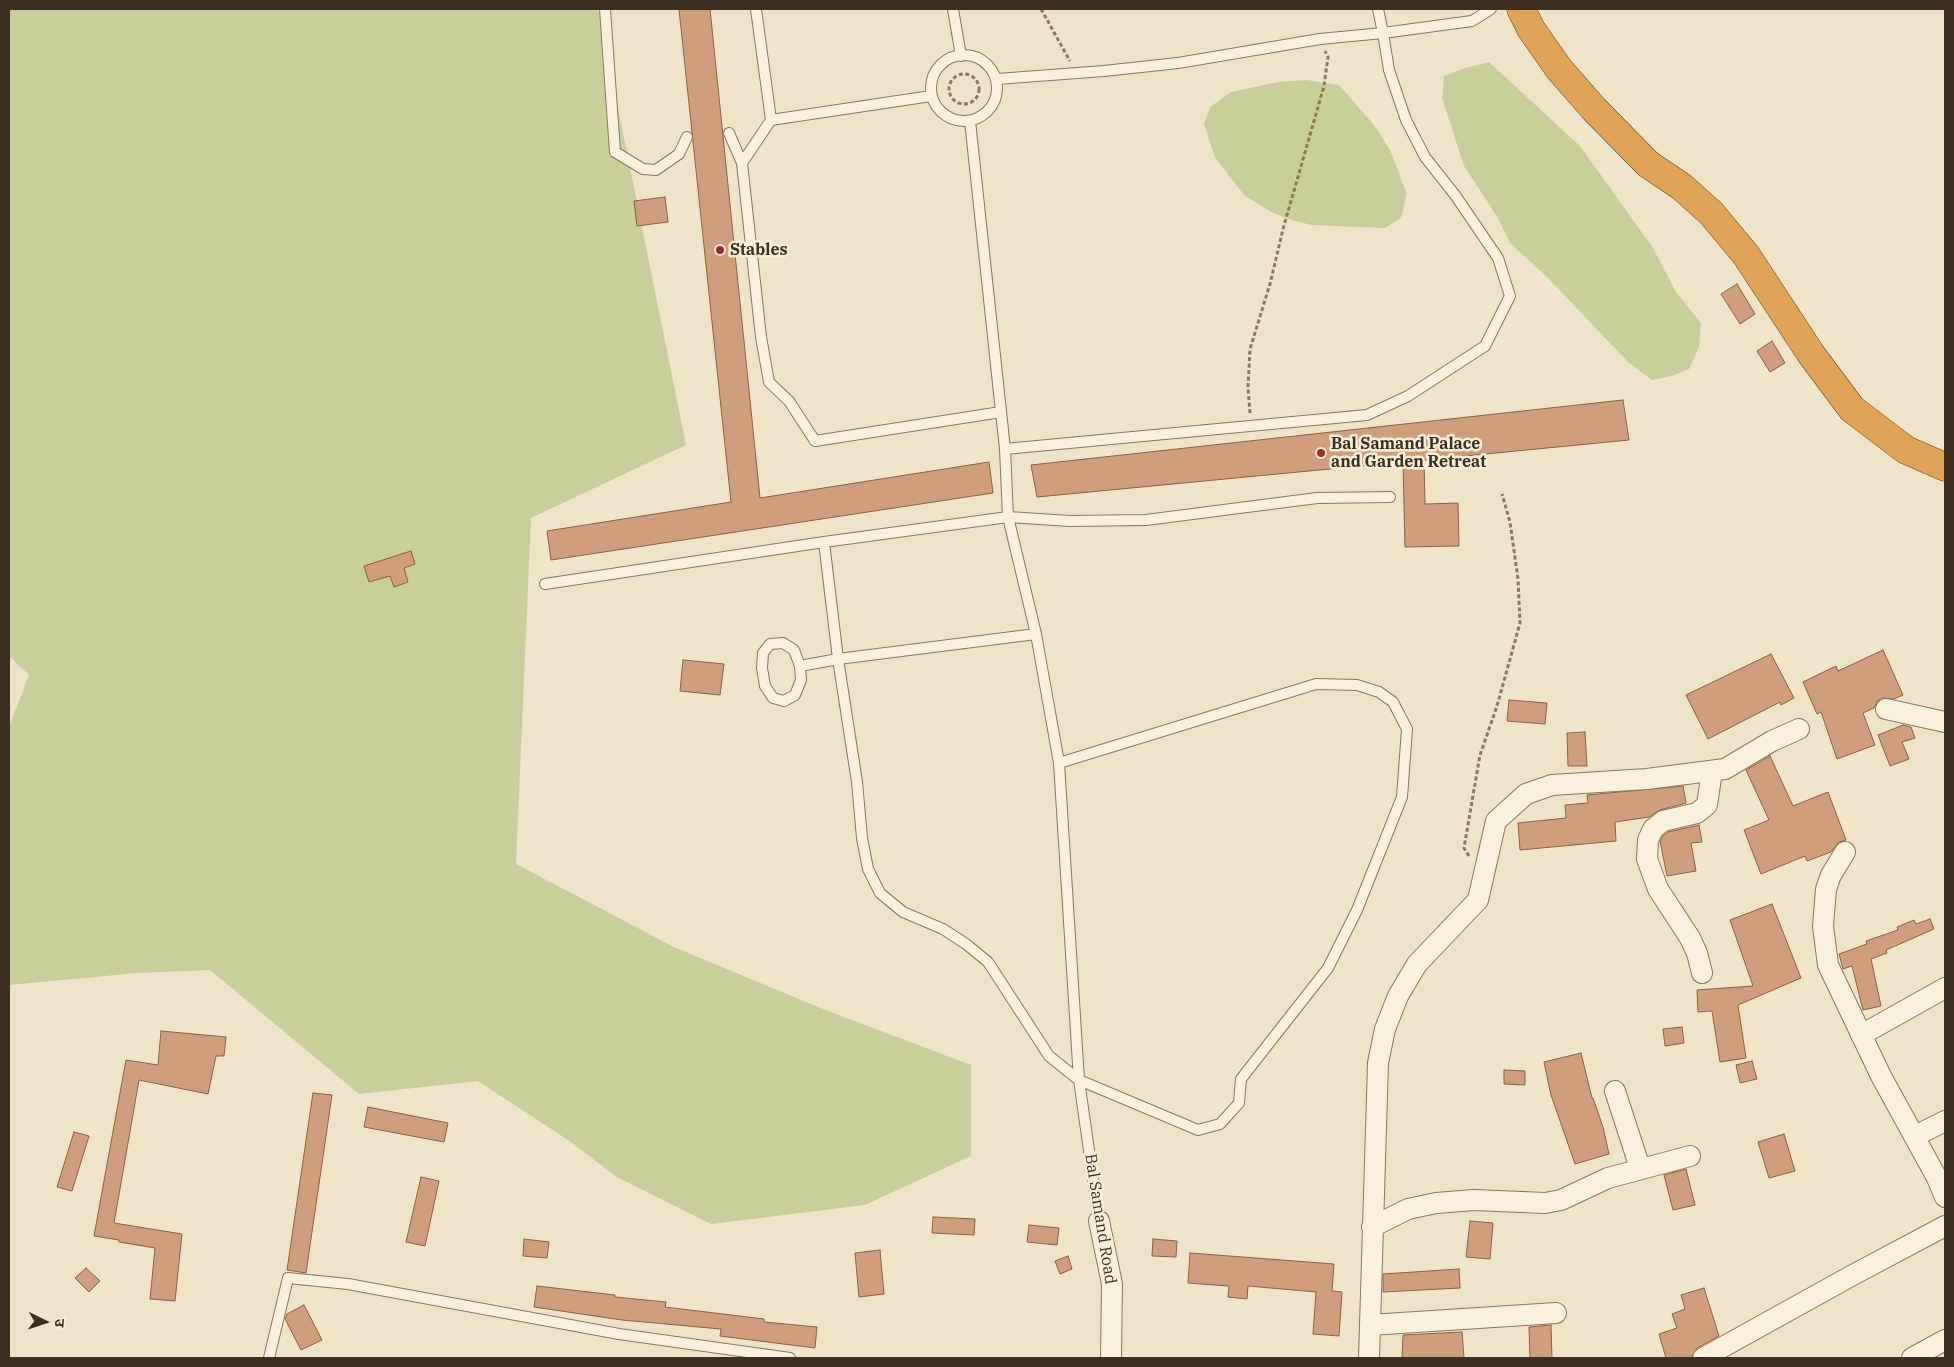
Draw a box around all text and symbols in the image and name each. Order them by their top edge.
place label: Stables [730,240,788,260]
marker: Stables [714,244,726,256]
place label: Bal Samand Palace and Garden Retreat [1331,434,1486,472]
marker: Bal Samand Palace and Garden Retreat [1315,447,1327,459]
street label: Bal Samand Road [1080,1152,1120,1286]
north arrow [20,1297,70,1347]
text: उ [51,1318,69,1328]

